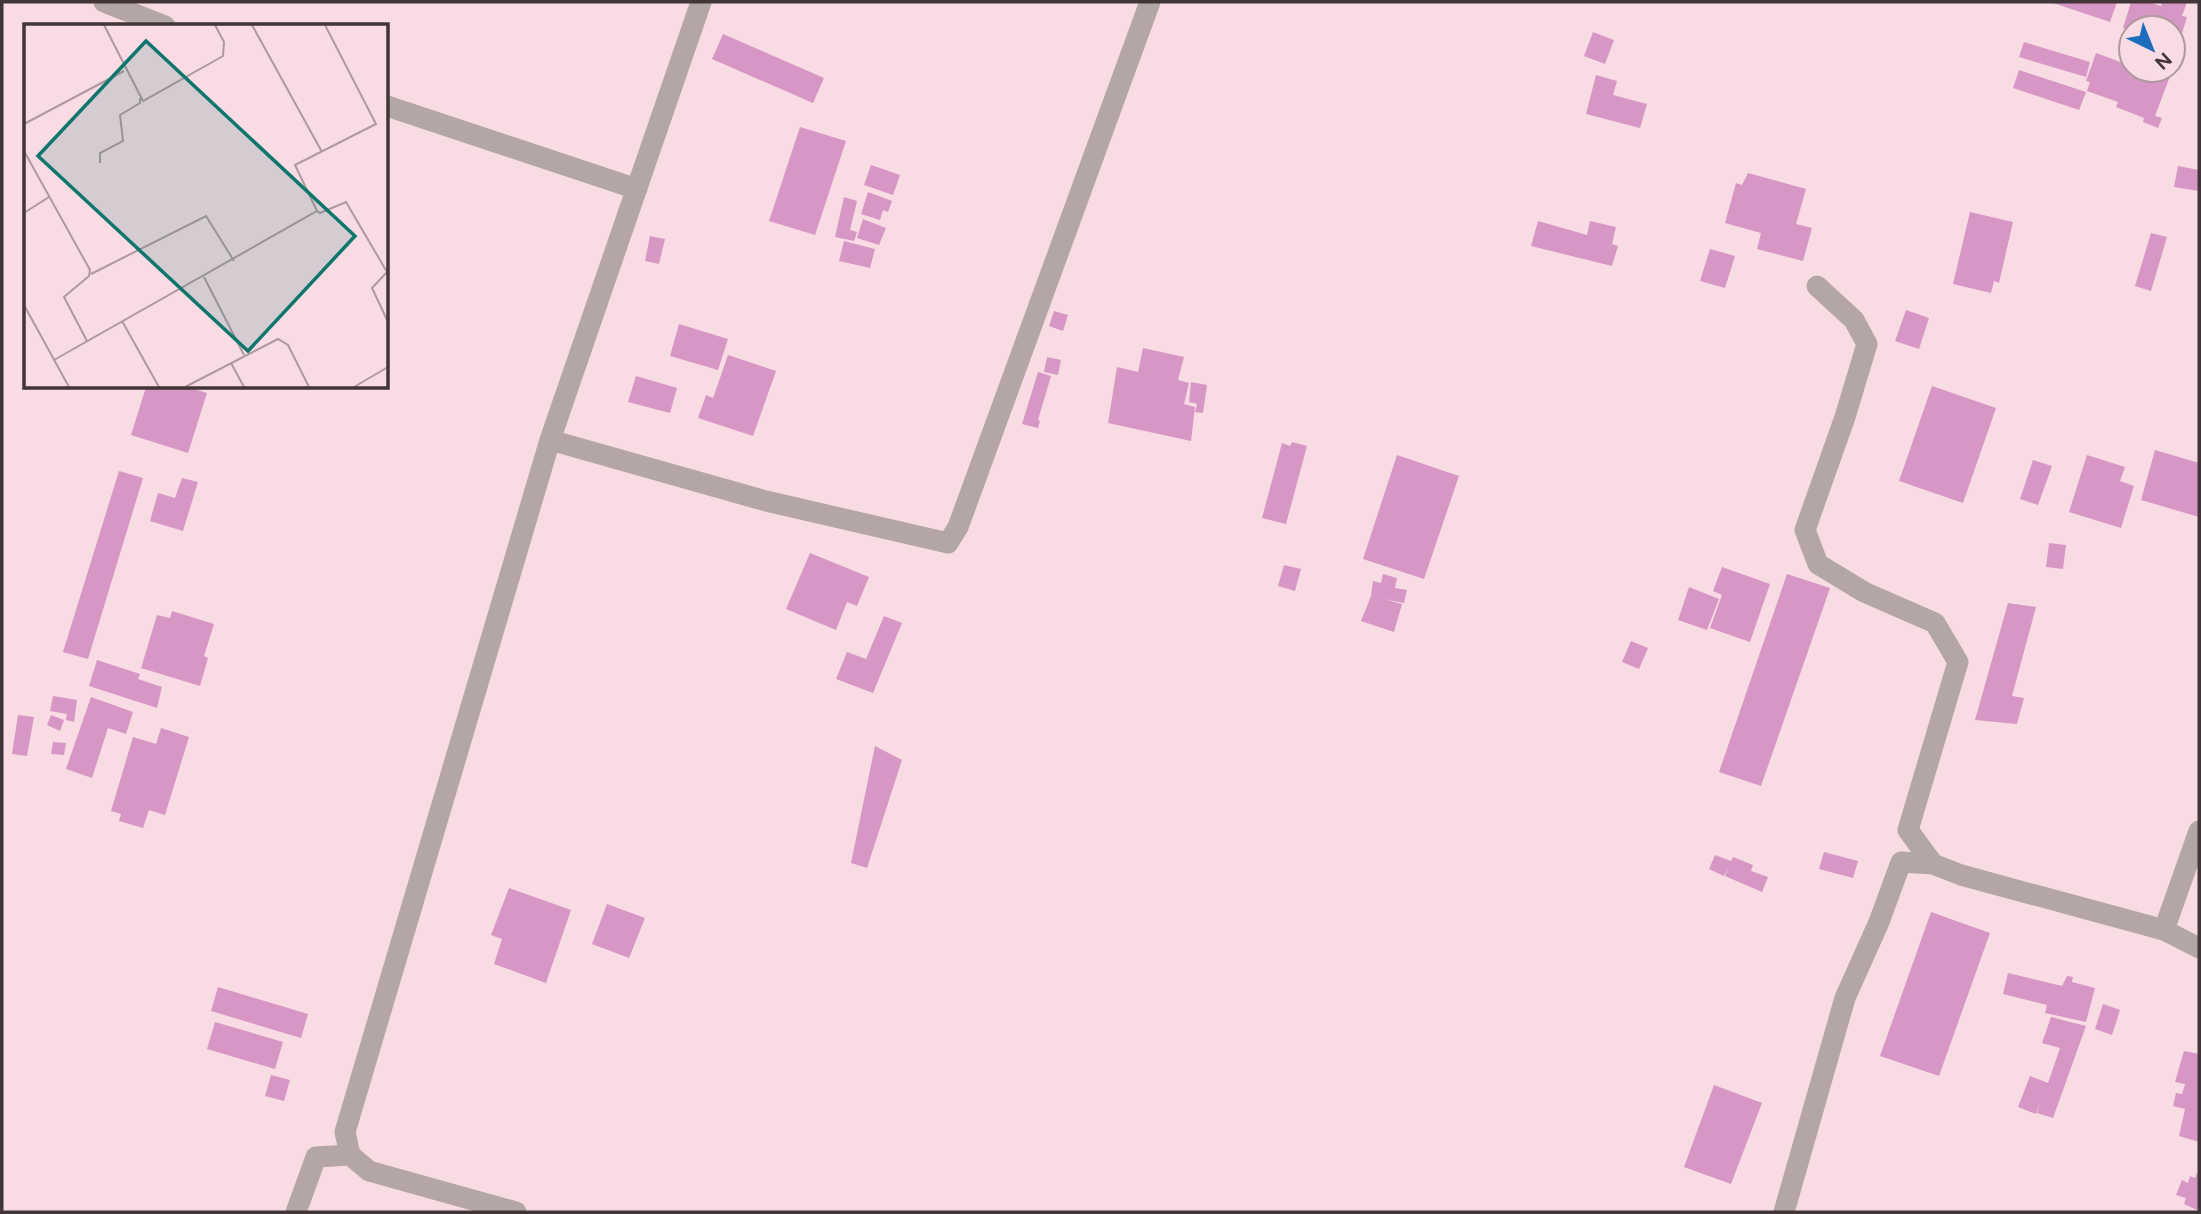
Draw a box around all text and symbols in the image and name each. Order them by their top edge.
north arrow [2117,14,2187,84]
inset map [24,24,388,388]
text: N [2150,48,2176,74]

